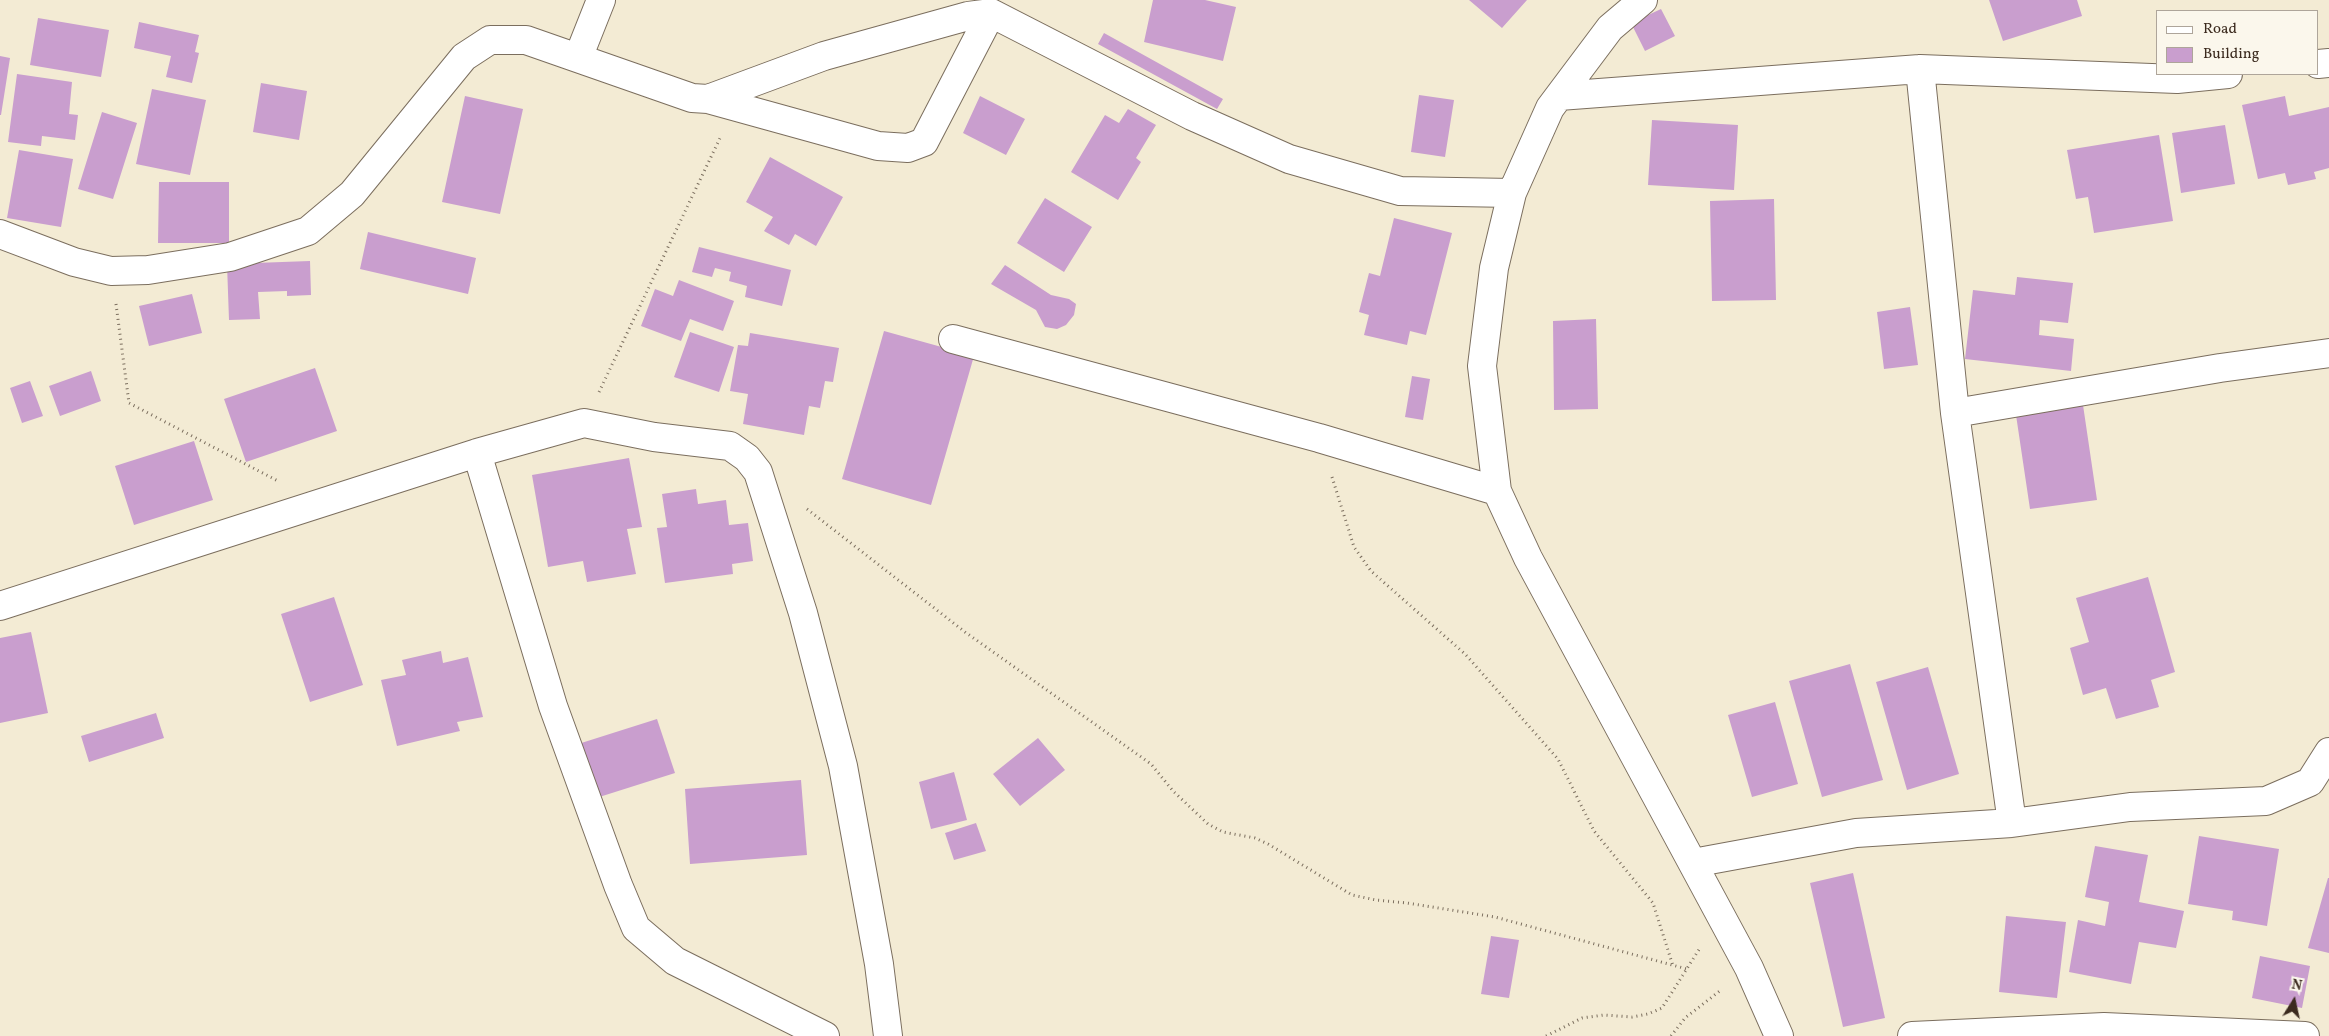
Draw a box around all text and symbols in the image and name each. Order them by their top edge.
legend [2156,10,2319,75]
text: Road [2203,19,2237,40]
text: Building [2203,44,2259,65]
text: N [2290,975,2303,996]
north arrow [2269,976,2319,1026]

